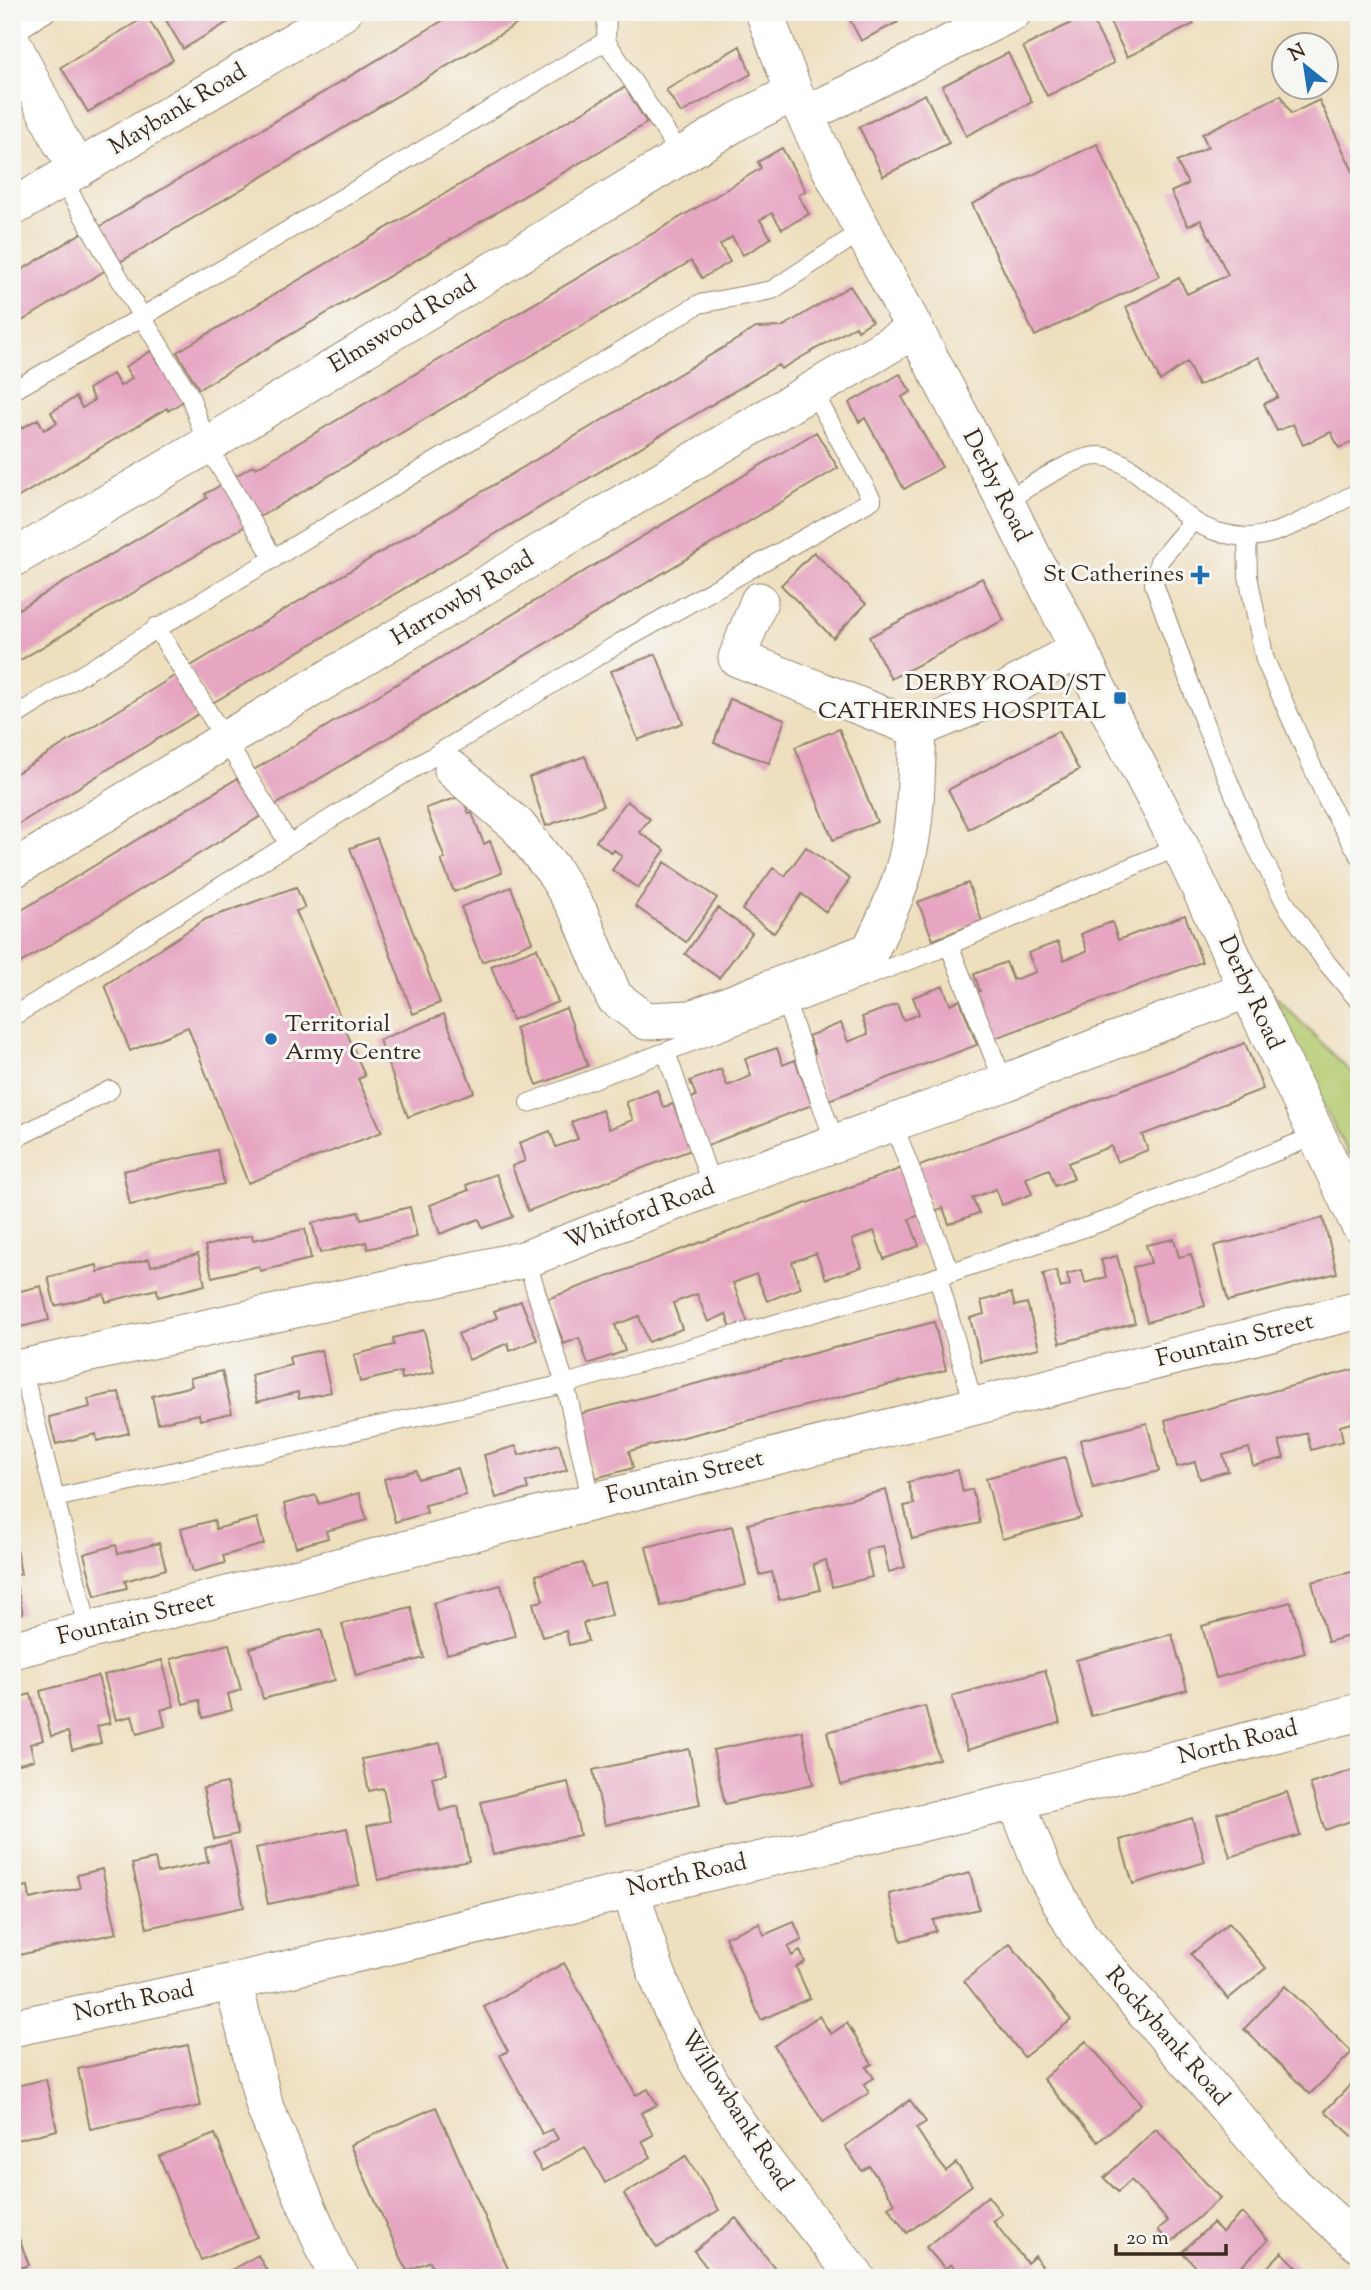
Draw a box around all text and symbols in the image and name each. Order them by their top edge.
north arrow [1270,32,1340,102]
text: N [1284,38,1311,69]
street label: Maybank Road [103,55,254,164]
street label: Elmswood Road [323,267,484,382]
street label: Derby Road [953,424,1039,549]
street label: Harrowby Road [385,543,541,655]
place label: St Catherines [1043,558,1184,592]
marker: St Catherines [1190,565,1210,585]
place label: DERBY ROAD/ST CATHERINES HOSPITAL [818,667,1106,729]
marker: DERBY ROAD/ST CATHERINES HOSPITAL [1112,690,1128,706]
street label: Derby Road [1209,930,1291,1056]
place label: Territorial Army Centre [285,1008,421,1070]
marker: Territorial Army Centre [263,1031,279,1047]
street label: Whitford Road [560,1171,720,1259]
street label: Fountain Street [1153,1305,1317,1377]
street label: Fountain Street [603,1442,767,1514]
street label: Fountain Street [54,1583,218,1655]
street label: North Road [1175,1712,1302,1774]
street label: North Road [624,1846,751,1906]
street label: Rockybank Road [1097,1960,1238,2115]
street label: North Road [71,1973,198,2031]
street label: Willowbank Road [671,2024,801,2199]
scale bar [1116,2213,1226,2257]
text: 20 m [1126,2224,1169,2254]

